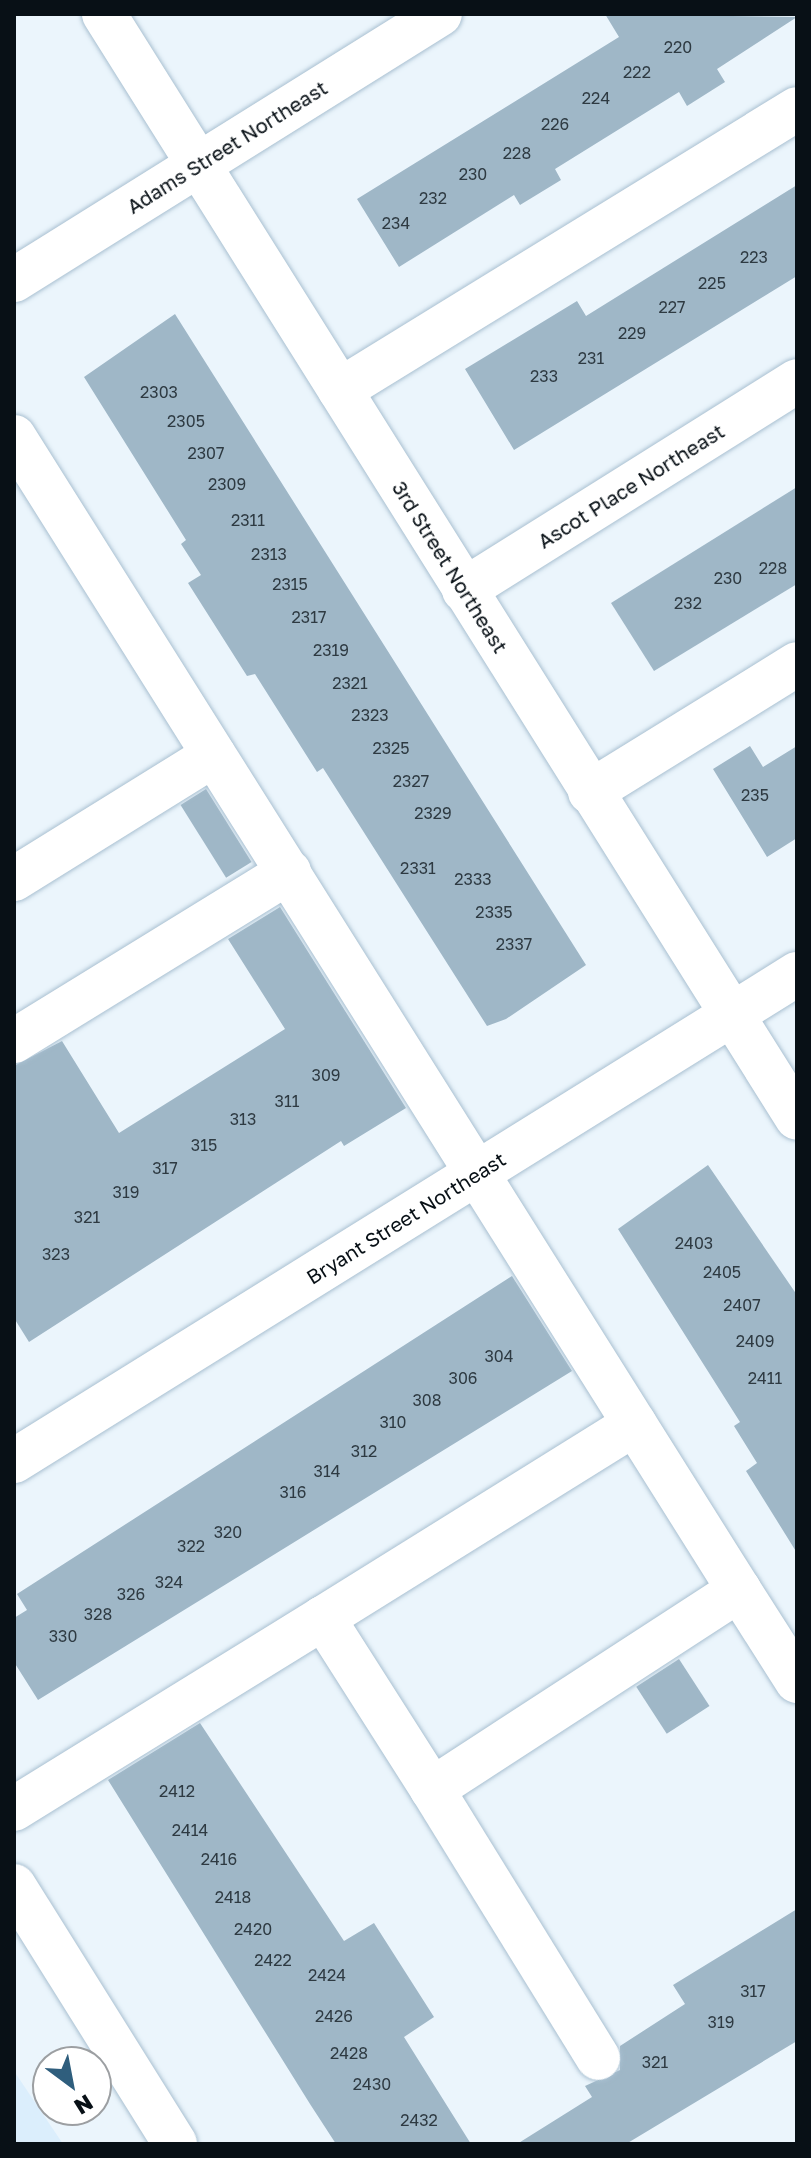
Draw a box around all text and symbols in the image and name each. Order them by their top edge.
house number: 220 [664,37,692,57]
house number: 222 [623,62,651,82]
street label: Adams Street Northeast [122,75,332,219]
house number: 224 [582,88,610,108]
house number: 226 [541,114,569,134]
house number: 228 [503,143,531,163]
house number: 230 [459,164,487,184]
house number: 232 [419,188,447,208]
house number: 234 [382,213,410,233]
house number: 223 [740,247,768,267]
house number: 225 [698,273,726,293]
house number: 227 [658,297,686,317]
house number: 229 [618,323,646,343]
house number: 231 [578,348,604,368]
house number: 233 [530,366,558,386]
house number: 2303 [140,382,178,402]
house number: 2305 [167,411,205,431]
street label: Ascot Place Northeast [533,419,729,553]
house number: 2307 [187,443,225,463]
house number: 2309 [208,474,246,494]
street label: 3rd Street Northeast [387,477,513,657]
house number: 2311 [231,510,265,530]
house number: 2313 [251,544,287,564]
house number: 228 [759,558,787,578]
house number: 230 [714,568,742,588]
house number: 2315 [272,574,308,594]
house number: 232 [674,593,702,613]
house number: 2317 [292,607,326,627]
house number: 2319 [313,640,349,660]
house number: 2321 [332,673,368,693]
house number: 2323 [351,705,389,725]
house number: 2325 [372,738,410,758]
house number: 2327 [393,771,429,791]
house number: 235 [741,785,769,805]
house number: 2329 [414,803,452,823]
house number: 2331 [400,858,436,878]
house number: 2333 [454,869,492,889]
house number: 2335 [475,902,513,922]
house number: 2337 [496,934,532,954]
house number: 309 [312,1065,340,1085]
house number: 311 [275,1091,299,1111]
house number: 313 [230,1109,256,1129]
house number: 315 [191,1135,217,1155]
street label: Bryant Street Northeast [302,1147,510,1289]
house number: 317 [152,1158,178,1178]
house number: 319 [113,1182,139,1202]
house number: 321 [74,1207,100,1227]
house number: 2403 [675,1233,713,1253]
house number: 323 [42,1244,70,1264]
house number: 2405 [703,1262,741,1282]
house number: 2407 [723,1295,761,1315]
house number: 2409 [736,1331,774,1351]
house number: 304 [484,1346,514,1366]
house number: 306 [449,1368,477,1388]
house number: 2411 [748,1368,782,1388]
house number: 308 [412,1390,442,1410]
house number: 310 [379,1412,407,1432]
house number: 312 [351,1441,377,1461]
house number: 314 [314,1461,340,1481]
house number: 316 [280,1482,306,1502]
house number: 320 [214,1522,242,1542]
house number: 322 [177,1536,205,1556]
house number: 324 [155,1572,183,1592]
house number: 326 [117,1584,145,1604]
house number: 328 [84,1604,112,1624]
house number: 330 [49,1626,77,1646]
house number: 2412 [159,1781,195,1801]
house number: 2414 [172,1820,208,1840]
house number: 2416 [201,1849,237,1869]
house number: 2418 [215,1887,251,1907]
house number: 2420 [234,1919,272,1939]
house number: 2422 [254,1950,292,1970]
house number: 2424 [308,1965,346,1985]
house number: 317 [740,1981,766,2001]
house number: 2426 [315,2006,353,2026]
house number: 319 [708,2012,734,2032]
house number: 2428 [330,2043,368,2063]
north arrow [32,2046,112,2126]
house number: 321 [642,2052,668,2072]
house number: 2430 [353,2074,391,2094]
text: N [70,2089,98,2121]
house number: 2432 [400,2110,438,2130]

